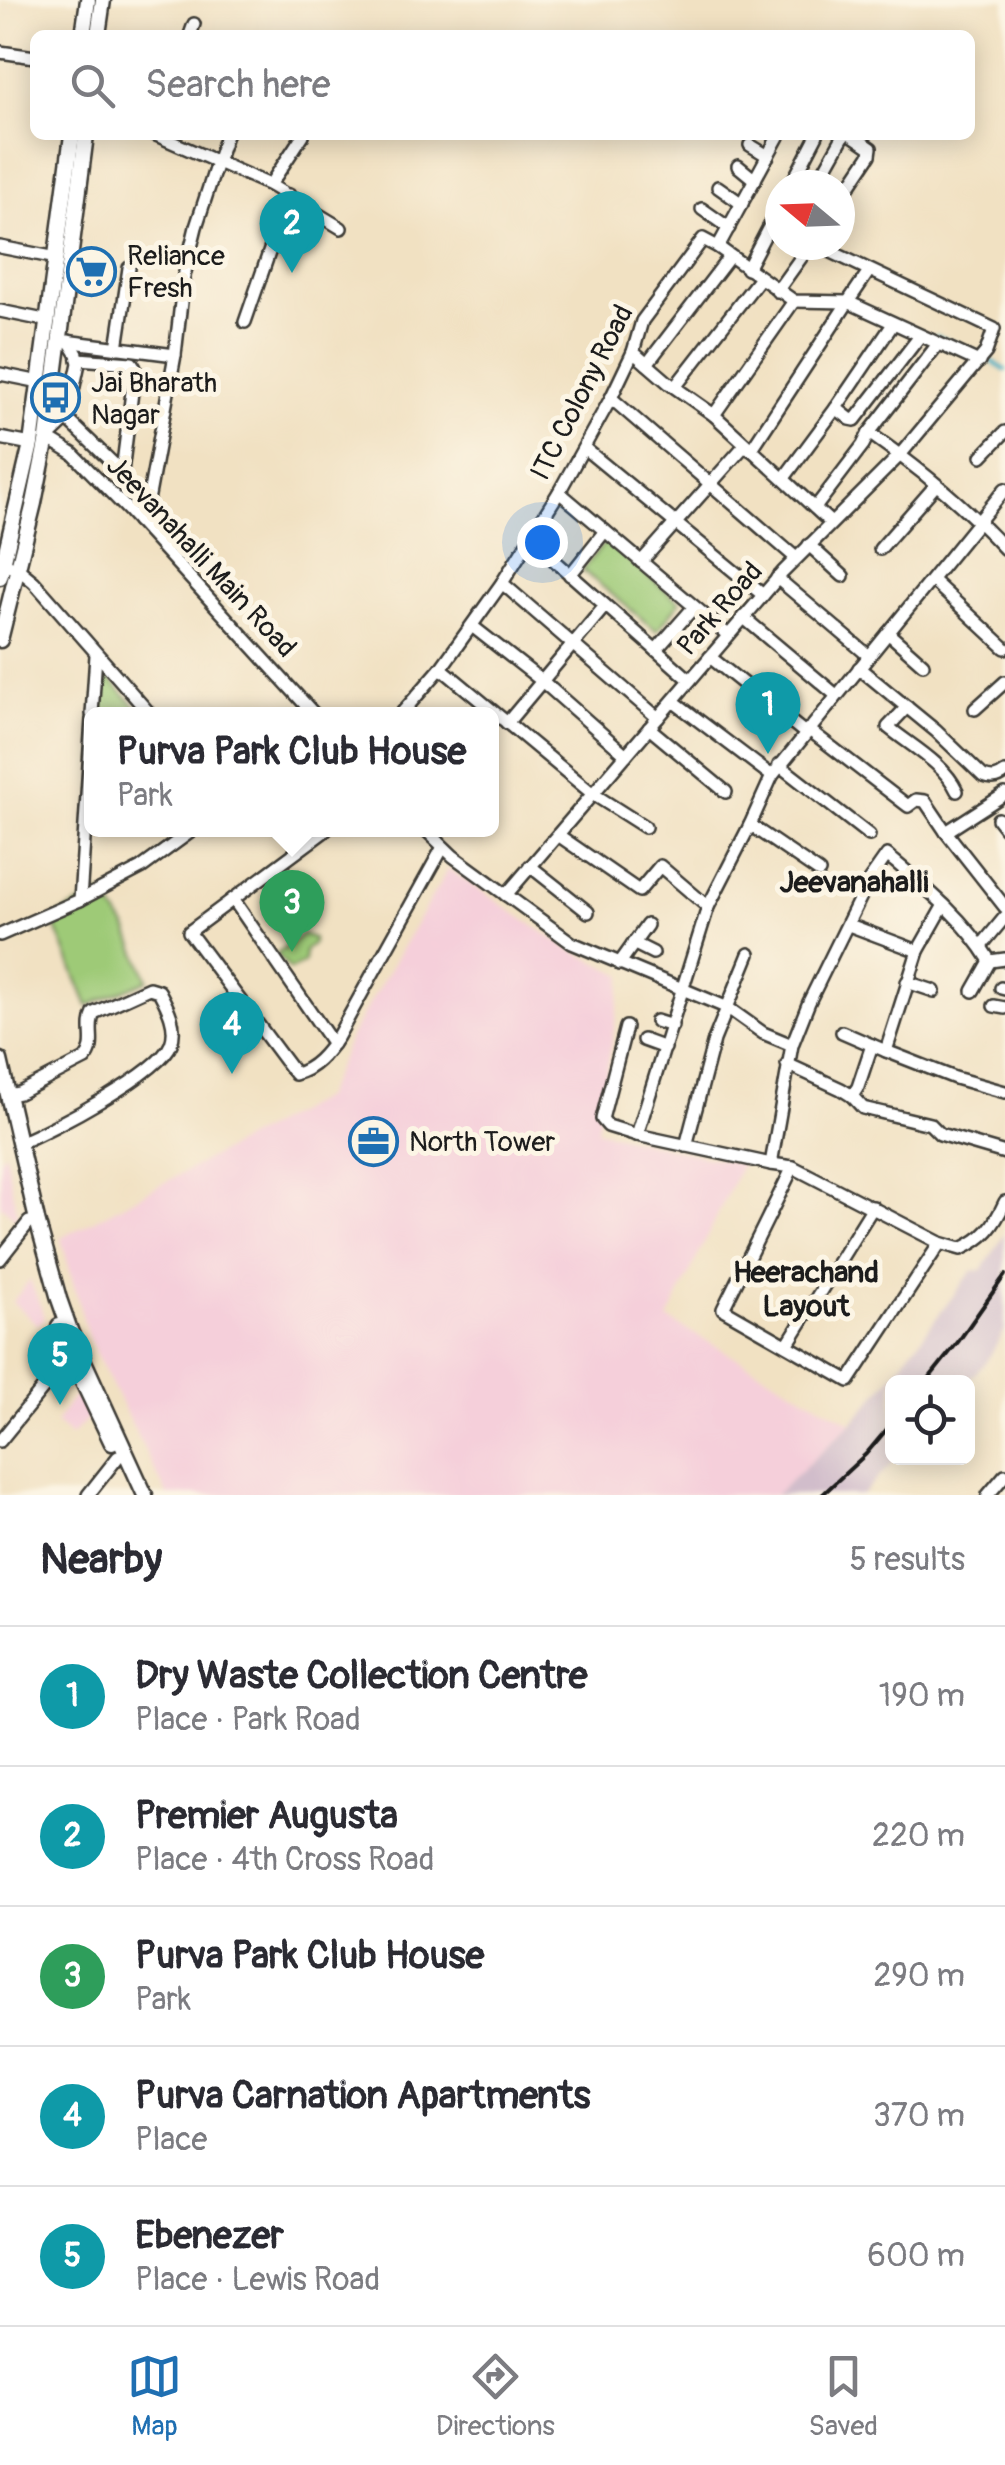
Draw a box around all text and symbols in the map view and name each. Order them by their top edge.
search box [30,30,975,140]
icon: search [65,58,120,113]
text: Search here [145,61,331,109]
north arrow [765,170,855,260]
pin: 2 [260,190,324,273]
place label: Reliance Fresh [127,239,225,306]
supermarket icon: Reliance Fresh [66,245,118,297]
street label: ITC Colony Road [523,299,641,486]
place label: Jai Bharath Nagar [91,366,217,433]
bus stop icon: Jai Bharath Nagar [30,372,82,424]
street label: Jeevanahalli Main Road [98,449,303,665]
your location [517,517,568,568]
street label: Park Road [670,555,770,663]
pin: 1 [736,672,800,754]
popup [84,707,499,837]
text: Purva Park Club House [117,728,466,776]
text: Park [117,776,173,816]
district label: Jeevanahalli [779,864,929,901]
pin: 3 [260,870,324,952]
pin: 4 [200,992,264,1074]
office icon: North Tower [348,1115,400,1167]
place label: North Tower [409,1125,555,1160]
district label: Heerachand Layout [733,1254,879,1325]
pin: 5 [28,1322,92,1405]
map controls [885,1375,975,1465]
button: locate [885,1375,975,1465]
text: Nearby [40,1534,162,1586]
text: 5 results [850,1540,965,1580]
text: Dry Waste Collection Centre [135,1652,588,1700]
text: 1 [66,1676,79,1716]
text: 190 m [879,1676,965,1716]
text: Place · Park Road [135,1700,361,1740]
text: Premier Augusta [135,1792,398,1840]
text: 2 [64,1816,81,1856]
text: 220 m [872,1816,965,1856]
text: Place · 4th Cross Road [135,1840,434,1880]
text: Purva Park Club House [135,1932,484,1980]
text: 3 [64,1956,81,1996]
text: 290 m [873,1956,965,1996]
text: Park [135,1980,191,2020]
text: Purva Carnation Apartments [135,2072,591,2120]
text: 4 [63,2096,82,2136]
text: 370 m [873,2096,965,2136]
text: Place [135,2120,207,2160]
text: Ebenezer [135,2212,284,2260]
text: 5 [64,2236,81,2276]
text: 600 m [867,2236,965,2276]
text: Place · Lewis Road [135,2260,380,2300]
tab: Map [127,2349,182,2444]
tab: Directions [436,2349,555,2444]
tab: Saved [809,2349,878,2444]

